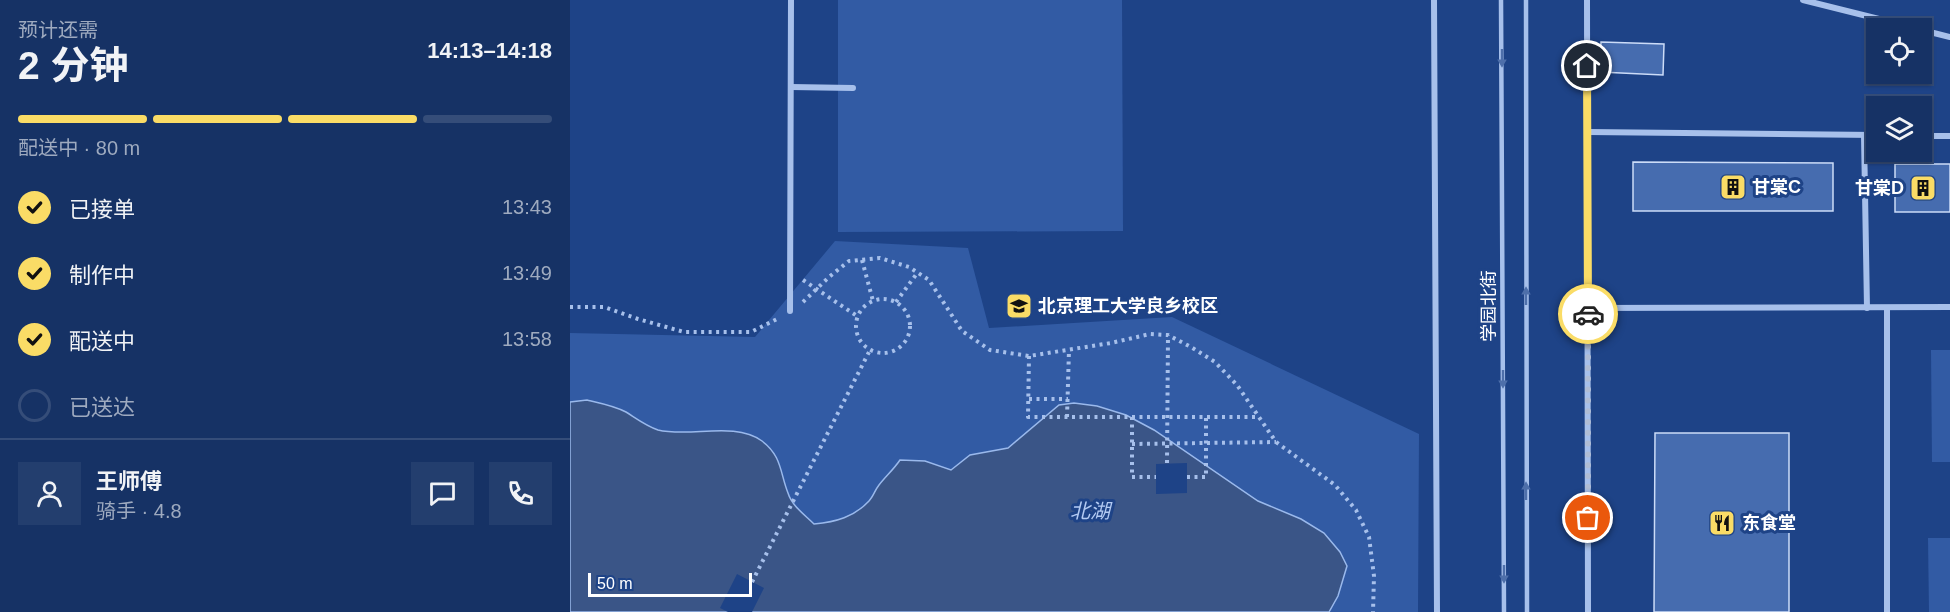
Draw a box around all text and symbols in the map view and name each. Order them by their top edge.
map controls [1866,18,1932,162]
button: locate [1866,18,1932,84]
text: 预计还需 [18,19,98,41]
text: 14:13–14:18 [427,38,552,63]
pin [1561,40,1612,91]
text: 2 分钟 [18,44,129,87]
one-way arrow [1497,49,1507,68]
icon: home [1570,49,1603,82]
button: layers [1866,96,1932,162]
text: 配送中 · 80 m [18,137,140,159]
building icon: 甘棠C [1718,172,1748,202]
building icon: 甘棠D [1908,173,1938,203]
place label: 甘棠C [1752,177,1801,197]
place label: 甘棠D [1855,178,1904,198]
icon: check [18,191,51,224]
text: 13:43 [502,196,552,218]
text: 已接单 [69,197,135,222]
icon: check [18,257,51,290]
text: 13:49 [502,262,552,284]
text: 制作中 [69,263,135,288]
street label: 学园北街 [1479,270,1499,342]
courier [1558,284,1618,344]
one-way arrow [1521,286,1531,305]
school or university icon: 北京理工大学良乡校区 [1004,291,1034,321]
place label: 北京理工大学良乡校区 [1038,296,1218,316]
icon: car [1572,298,1605,331]
icon: check [18,323,51,356]
text: 13:58 [502,328,552,350]
text: 配送中 [69,329,135,354]
one-way arrow [1498,370,1508,389]
text: 已送达 [69,395,135,420]
button: person [18,462,81,525]
button: chat [411,462,474,525]
button: phone [489,462,552,525]
text: 王师傅 [96,469,162,494]
one-way arrow [1521,481,1531,500]
pin [1562,492,1613,543]
text: 骑手 · 4.8 [96,500,182,522]
water label: 北湖 [1070,500,1113,522]
icon: bag [1571,501,1604,534]
restaurant icon: 东食堂 [1707,508,1737,538]
place label: 东食堂 [1742,513,1796,533]
one-way arrow [1499,565,1509,584]
scale bar [588,570,752,598]
text: 50 m [597,575,633,592]

